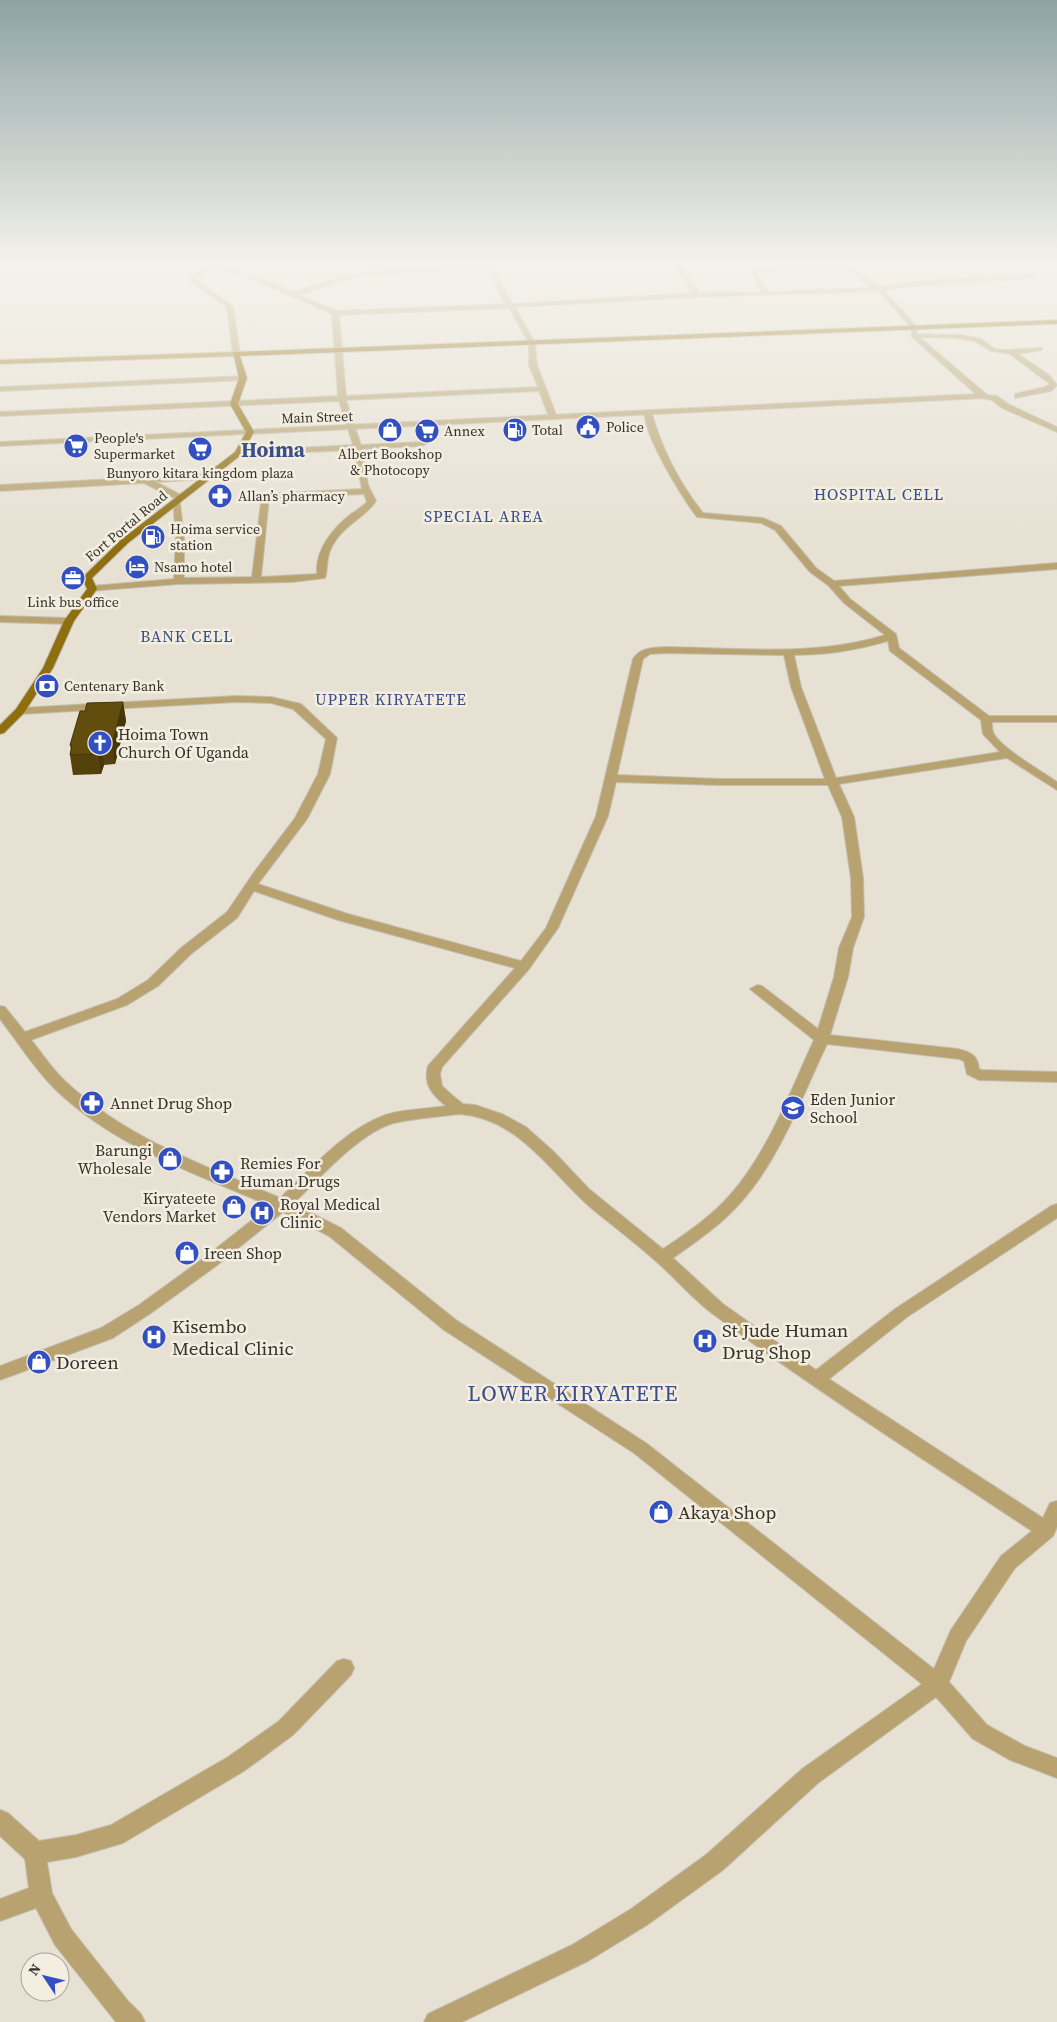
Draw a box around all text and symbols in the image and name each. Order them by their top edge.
street label: Main Street [281,406,354,428]
public building icon: Police [575,414,601,440]
shop icon: Albert Bookshop & Photocopy [377,417,403,443]
fuel station icon: Total [502,417,528,443]
place label: Police [606,417,644,437]
supermarket icon: Annex [414,418,440,444]
place label: Total [532,420,563,440]
place label: Annex [444,421,485,441]
place label: People's Supermarket [94,428,175,464]
supermarket icon: People's Supermarket [63,433,89,459]
district label: Hoima [241,435,306,464]
supermarket icon: Bunyoro kitara kingdom plaza [187,436,213,462]
place label: Albert Bookshop & Photocopy [338,444,442,480]
place label: Bunyoro kitara kingdom plaza [106,463,295,483]
pharmacy icon: Allan’s pharmacy [207,483,233,509]
district label: HOSPITAL CELL [814,483,944,505]
street label: Fort Portal Road [81,486,171,566]
place label: Allan’s pharmacy [238,486,346,506]
district label: SPECIAL AREA [424,505,544,527]
place label: Hoima service station [170,519,260,555]
fuel station icon: Hoima service station [140,524,166,550]
hotel icon: Nsamo hotel [124,554,150,580]
place label: Nsamo hotel [154,557,233,577]
office icon: Link bus office [60,565,86,591]
place label: Link bus office [27,592,119,612]
district label: BANK CELL [140,625,234,647]
bank icon: Centenary Bank [34,673,60,699]
place label: Centenary Bank [64,676,164,696]
district label: UPPER KIRYATETE [315,688,467,710]
place label: Hoima Town Church Of Uganda [118,723,250,763]
church icon: Hoima Town Church Of Uganda [87,730,113,756]
place label: Eden Junior School [810,1088,895,1128]
pharmacy icon: Annet Drug Shop [79,1090,105,1116]
place label: Annet Drug Shop [110,1092,232,1114]
school or university icon: Eden Junior School [780,1095,806,1121]
place label: Barungi Wholesale [77,1139,152,1179]
shop icon: Barungi Wholesale [157,1146,183,1172]
place label: Remies For Human Drugs [240,1152,340,1192]
pharmacy icon: Remies For Human Drugs [209,1159,235,1185]
place label: Kiryateete Vendors Market [103,1187,217,1227]
place label: Royal Medical Clinic [280,1193,381,1233]
shop icon: Kiryateete Vendors Market [221,1194,247,1220]
hospital icon: Royal Medical Clinic [249,1200,275,1226]
shop icon: Ireen Shop [174,1240,200,1266]
place label: Ireen Shop [204,1242,282,1264]
place label: Kisembo Medical Clinic [172,1313,294,1361]
place label: St Jude Human Drug Shop [722,1317,848,1365]
hospital icon: Kisembo Medical Clinic [141,1324,167,1350]
hospital icon: St Jude Human Drug Shop [692,1328,718,1354]
shop icon: Doreen [26,1349,52,1375]
place label: Doreen [56,1349,119,1375]
district label: LOWER KIRYATETE [468,1378,678,1408]
shop icon: Akaya Shop [648,1499,674,1525]
place label: Akaya Shop [678,1499,776,1525]
north arrow [20,1952,70,2002]
text: N [23,1960,45,1979]

